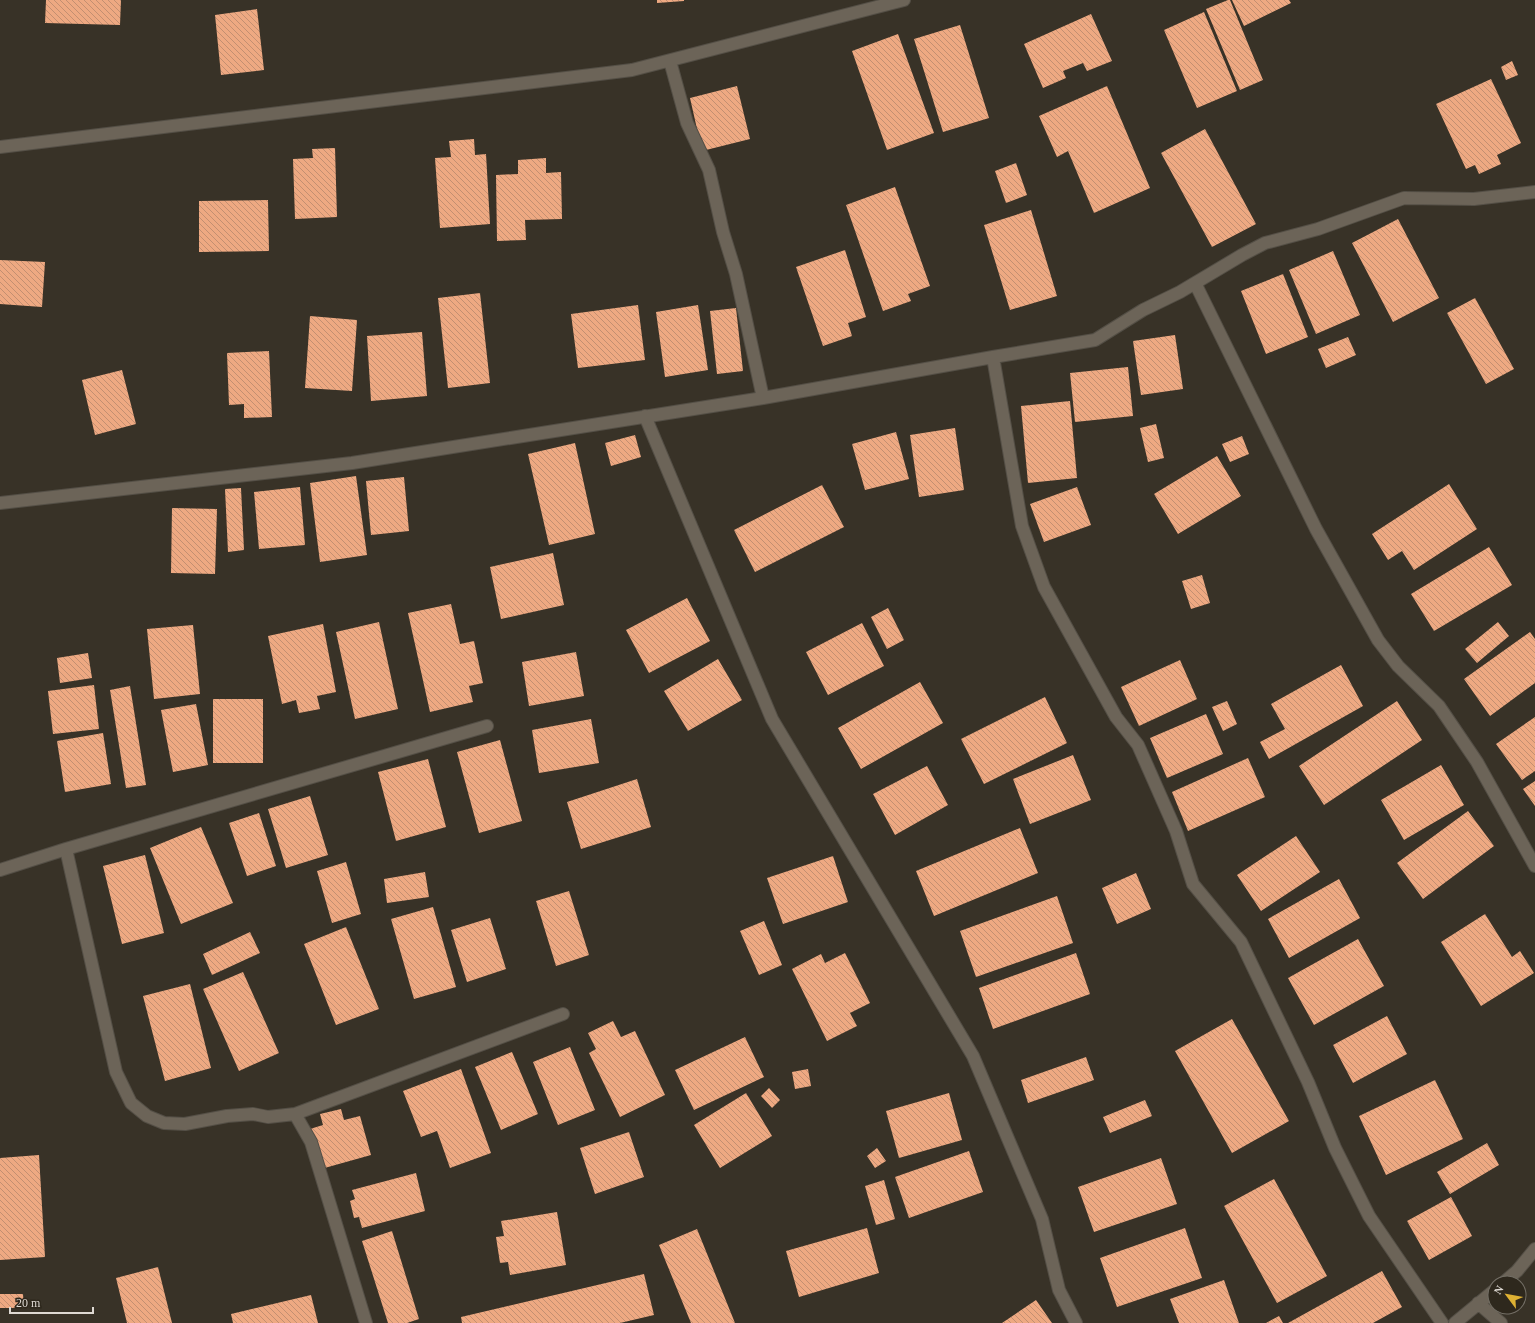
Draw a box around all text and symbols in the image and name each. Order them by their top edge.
north arrow [1487,1275,1527,1315]
text: N [1491,1283,1506,1296]
scale bar [10,1289,93,1315]
text: 20 m [16,1296,41,1310]

